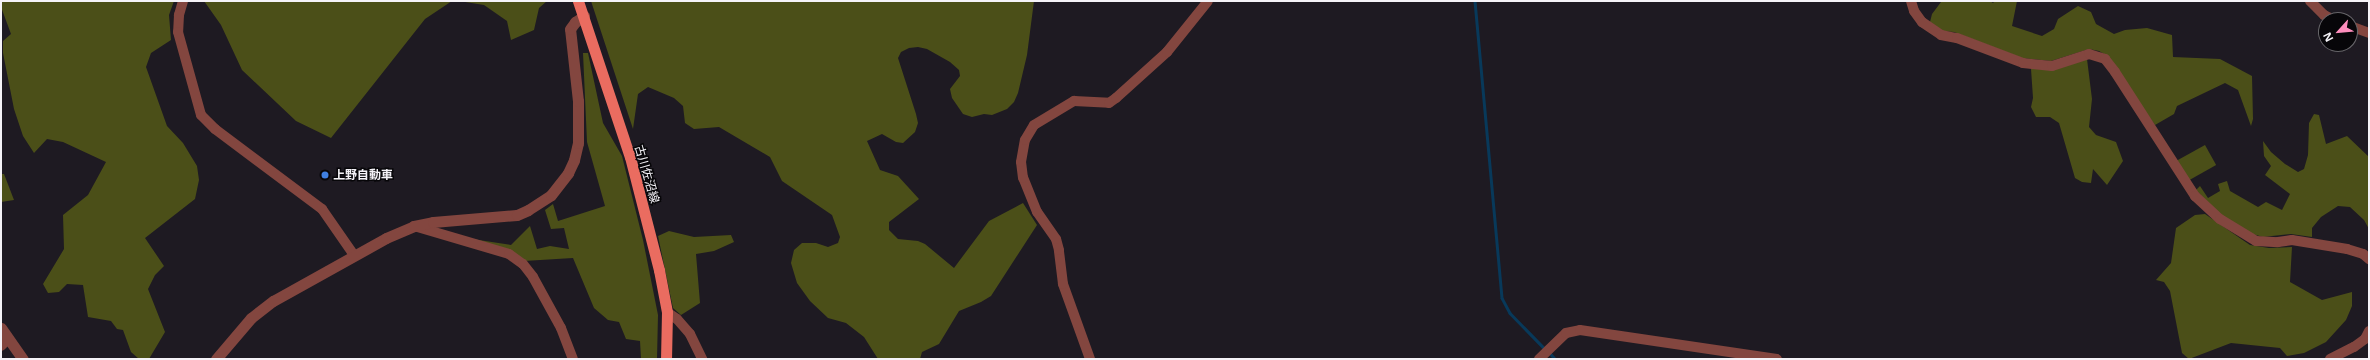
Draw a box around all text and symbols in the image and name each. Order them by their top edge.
north arrow [2318,12,2358,52]
text: N [2319,30,2336,45]
street label: 古川佐沼線 [632,143,662,205]
place label: 上野自動車 [333,168,393,182]
marker: 上野自動車 [320,170,330,180]

